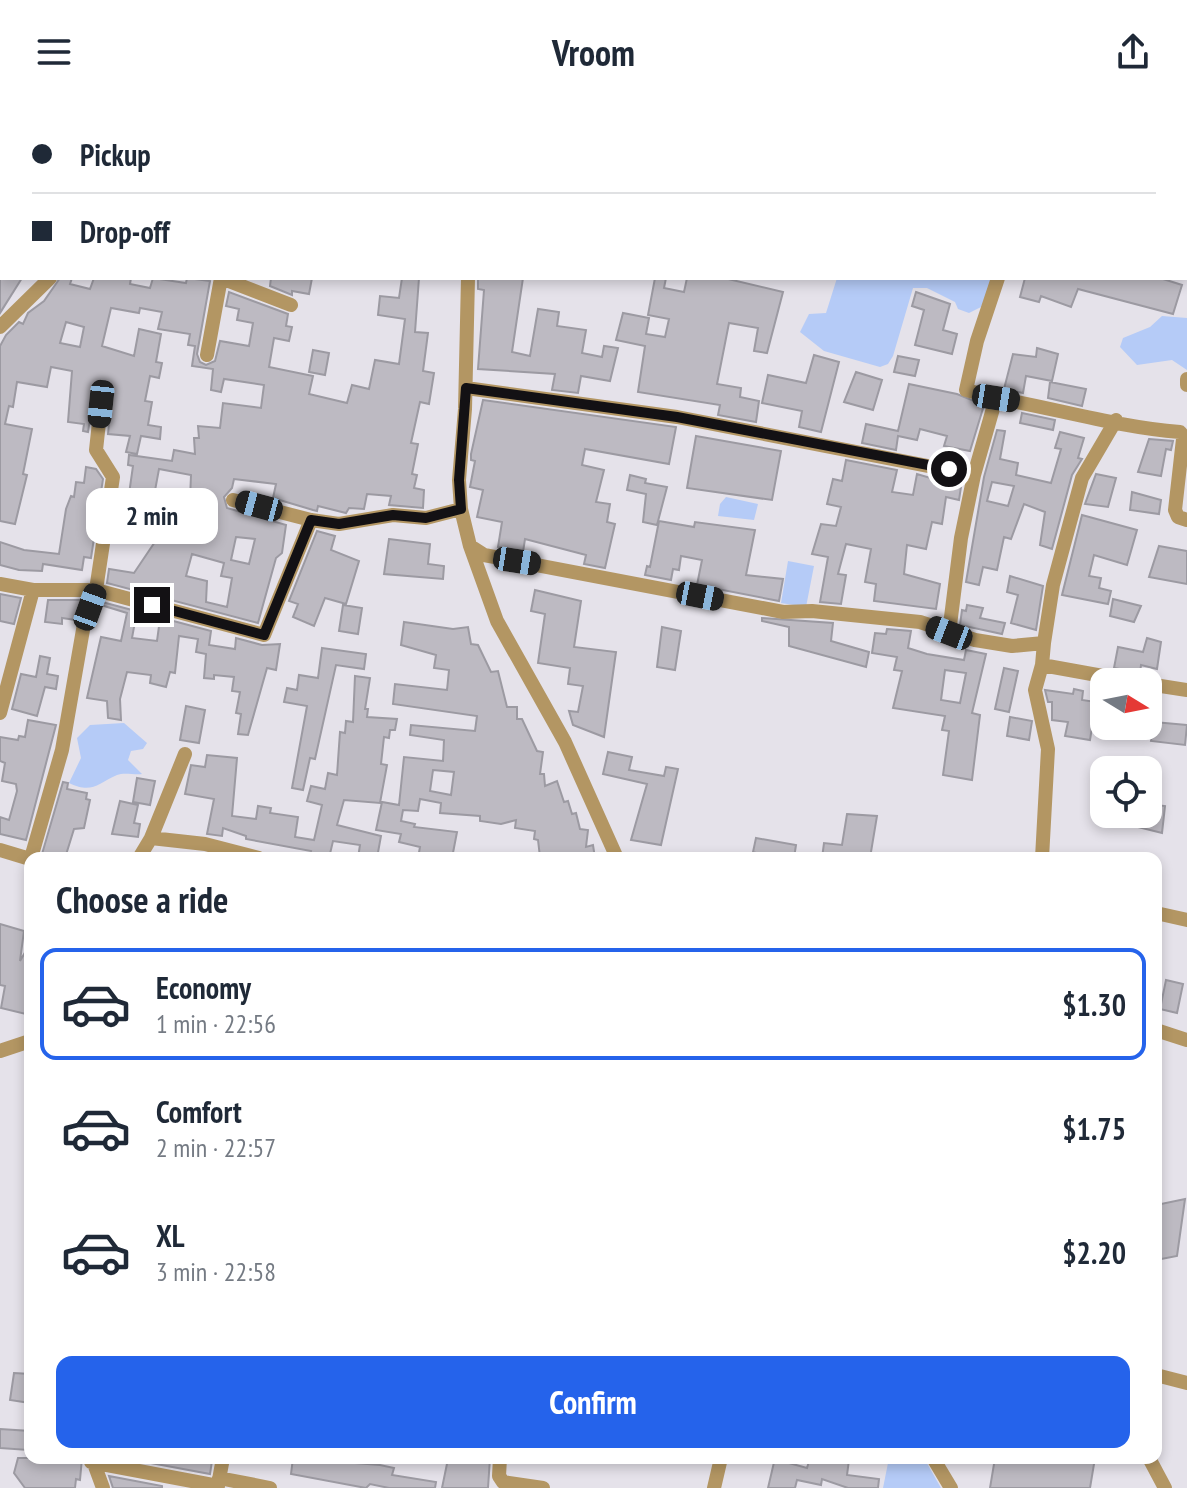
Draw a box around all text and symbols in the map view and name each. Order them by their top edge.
text: Vroom [552,29,635,76]
icon: menu [32,30,76,74]
icon: share [1111,30,1155,74]
text: Pickup [80,135,151,174]
text: Drop-off [80,212,170,251]
car [87,379,115,429]
car [970,382,1022,414]
route start [931,451,967,487]
car [233,488,285,524]
callout: 2 min [86,489,218,545]
text: 2 min [126,499,178,532]
car [491,545,543,577]
car [71,580,109,634]
car [674,580,726,612]
route end [134,587,170,623]
car [922,613,976,653]
north arrow [1090,668,1162,740]
map controls [1090,668,1162,828]
button: locate [1090,756,1162,828]
text: Choose a ride [56,876,228,923]
icon: car [60,968,132,1040]
text: Economy [156,968,251,1007]
text: $1.30 [1062,985,1126,1024]
text: 1 min · 22:56 [156,1007,276,1040]
icon: car [60,1092,132,1164]
text: Comfort [156,1092,242,1131]
text: $1.75 [1062,1109,1126,1148]
text: 2 min · 22:57 [156,1131,276,1164]
icon: car [60,1216,132,1288]
text: XL [156,1216,185,1255]
text: $2.20 [1062,1233,1126,1272]
text: 3 min · 22:58 [156,1255,276,1288]
button: Confirm [56,1356,1130,1448]

